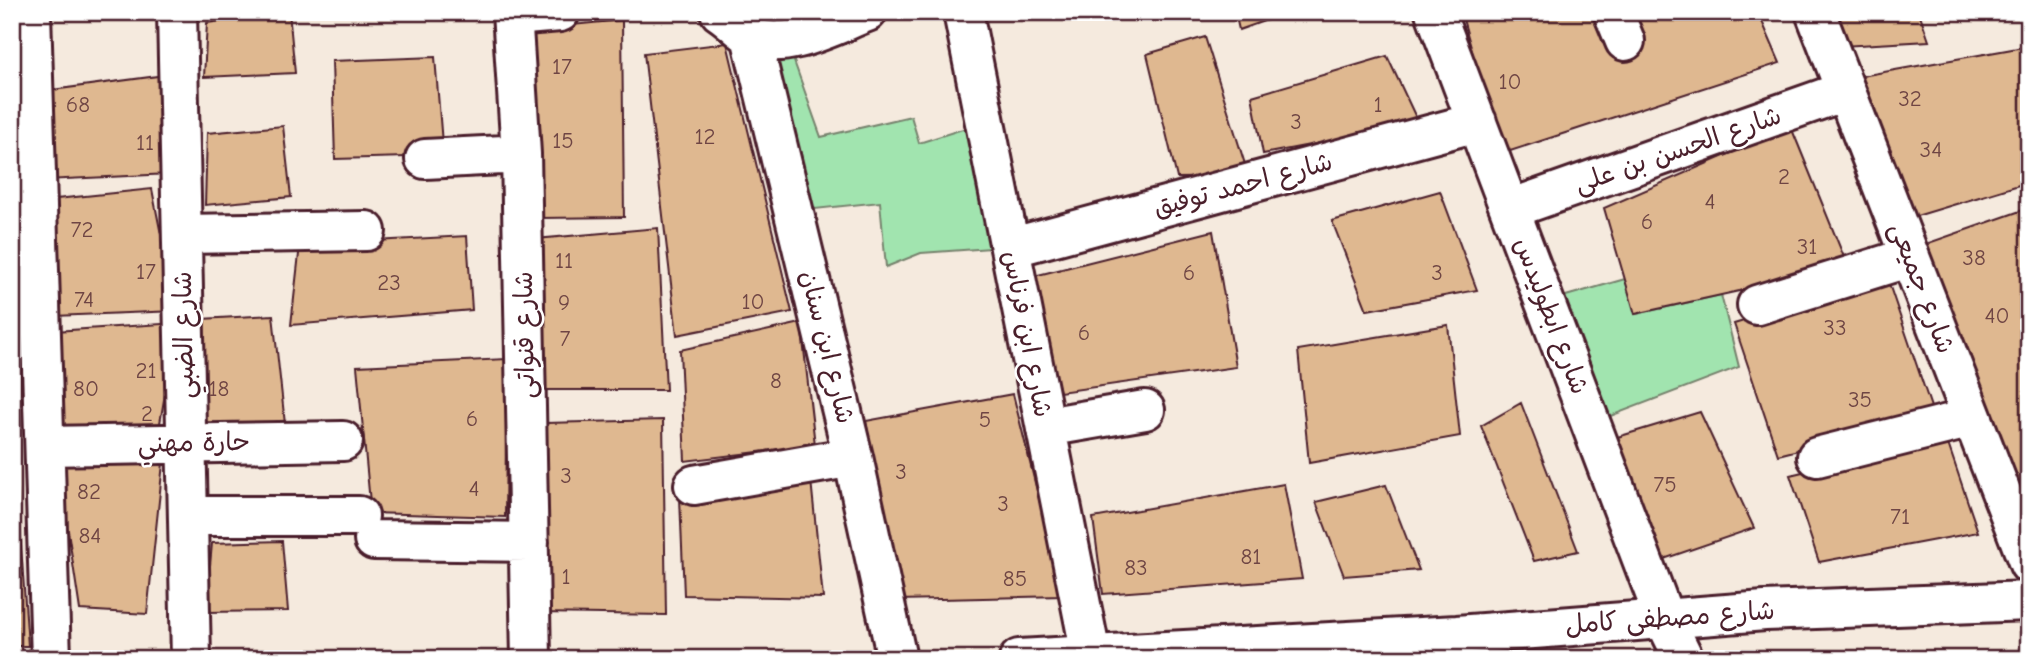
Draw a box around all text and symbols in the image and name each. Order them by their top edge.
house number: 17 [552,53,572,80]
house number: 10 [1498,68,1522,95]
house number: 32 [1898,85,1922,112]
house number: 68 [66,91,90,118]
house number: 1 [1373,91,1383,118]
street label: شارع الحسن بن على [1571,101,1786,201]
house number: 3 [1290,108,1302,135]
house number: 12 [694,123,716,150]
house number: 15 [552,127,574,154]
house number: 11 [136,129,154,156]
house number: 34 [1920,136,1942,163]
street label: شارع احمد توفيق [1150,147,1336,225]
house number: 2 [1778,163,1790,190]
house number: 4 [1704,188,1716,215]
house number: 6 [1641,208,1653,235]
house number: 72 [71,216,93,243]
street label: شارع جميعى [1881,218,1961,358]
street label: شارع ابطوليدس [1505,233,1595,399]
house number: 31 [1797,233,1817,260]
house number: 38 [1962,244,1986,271]
house number: 11 [555,247,573,274]
street label: شارع ابن فرناس [994,248,1058,420]
house number: 17 [136,258,156,285]
house number: 6 [1183,259,1195,286]
house number: 3 [1431,259,1443,286]
street label: شارع ابن سنان [792,267,860,427]
house number: 23 [377,269,401,296]
street label: شارع الضبي [168,271,207,399]
street label: شارع قنواتى [509,271,543,399]
house number: 74 [74,286,94,313]
house number: 10 [741,288,765,315]
house number: 9 [558,289,570,316]
house number: 40 [1984,302,2010,329]
house number: 33 [1823,314,1847,341]
house number: 6 [1078,319,1090,346]
house number: 7 [560,325,571,352]
house number: 21 [135,357,157,384]
house number: 8 [770,367,782,394]
house number: 80 [73,375,99,402]
house number: 18 [209,375,229,402]
house number: 35 [1848,386,1872,413]
house number: 2 [141,400,153,427]
house number: 6 [466,405,478,432]
house number: 5 [979,406,991,433]
street label: حارة مهني [137,427,251,466]
house number: 3 [895,458,907,485]
house number: 3 [560,462,572,489]
house number: 75 [1653,471,1677,498]
house number: 4 [468,475,480,502]
house number: 82 [77,478,101,505]
house number: 3 [997,490,1009,517]
house number: 71 [1890,503,1910,530]
house number: 84 [79,522,101,549]
house number: 81 [1241,543,1261,570]
house number: 83 [1124,554,1148,581]
house number: 1 [561,563,571,590]
house number: 85 [1003,565,1027,592]
street label: شارع مصطفى كامل [1564,596,1776,642]

